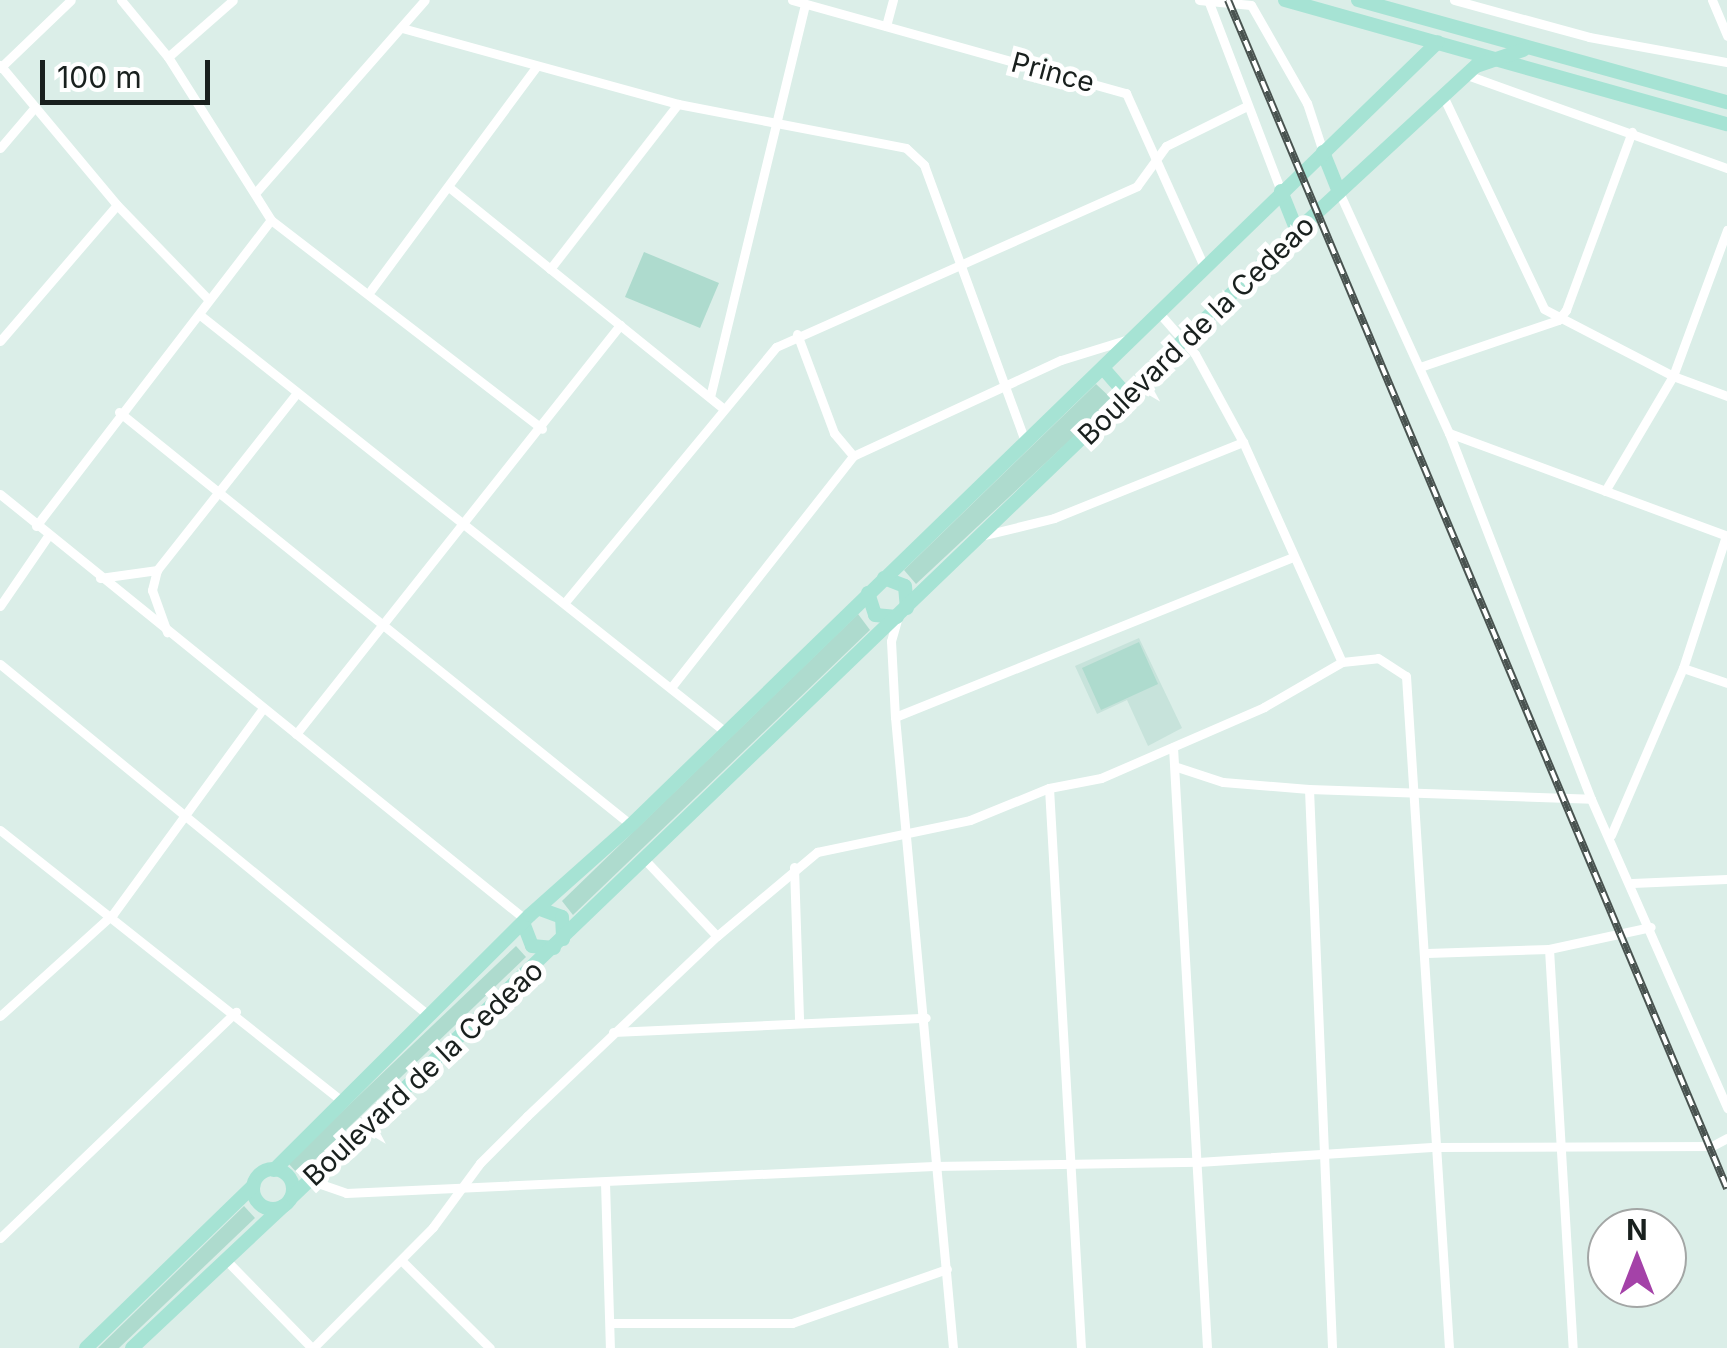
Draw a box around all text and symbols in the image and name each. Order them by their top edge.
scale bar [45,40,215,102]
street label: Prince [1008,45,1098,99]
text: 100 m [57,59,142,95]
street label: Boulevard de la Cedeao [1071,208,1321,452]
street label: Boulevard de la Cedeao [296,953,550,1193]
north arrow [1587,1208,1687,1308]
text: N [1626,1213,1648,1247]

